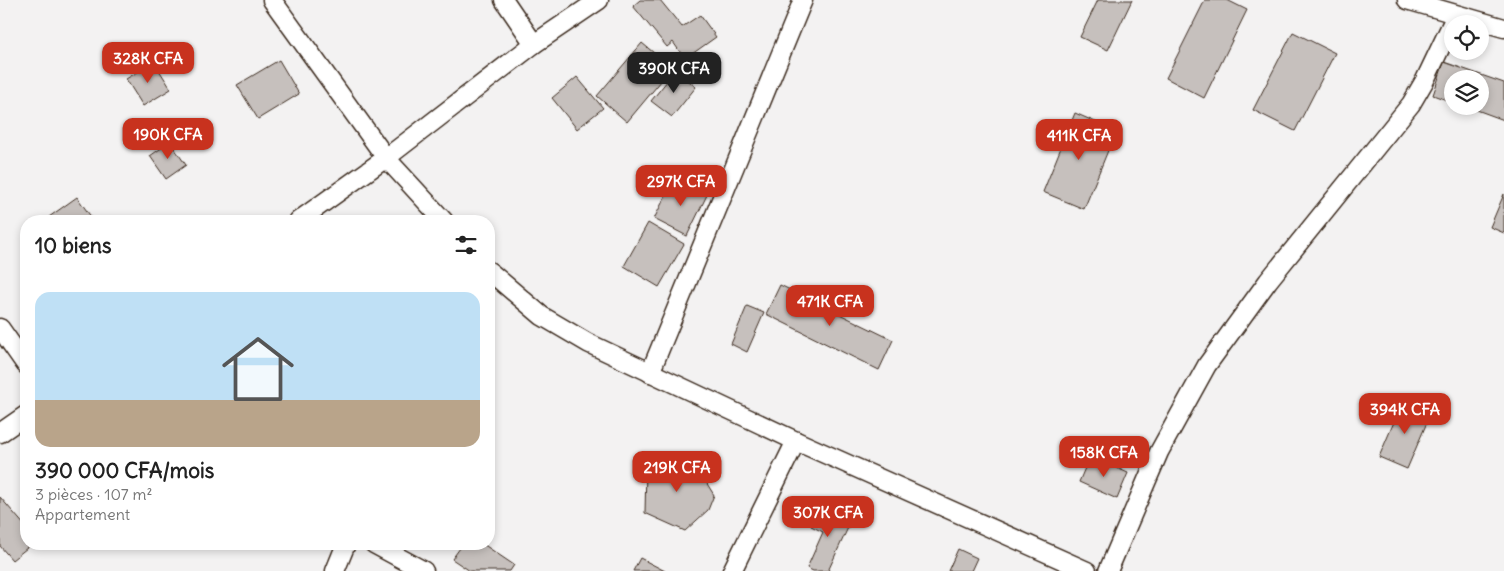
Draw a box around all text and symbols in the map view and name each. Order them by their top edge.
map controls [1444,15,1489,115]
button: locate [1444,15,1489,60]
pin: 328K CFA [96,42,200,84]
text: 328K CFA [113,48,183,68]
pin: 390K CFA [622,52,726,94]
text: 390K CFA [638,58,710,78]
button: layers [1444,70,1489,115]
pin: 190K CFA [116,118,220,160]
pin: 411K CFA [1027,119,1131,161]
text: 190K CFA [134,124,202,144]
text: 411K CFA [1047,125,1111,145]
pin: 297K CFA [629,164,733,207]
text: 297K CFA [647,171,715,191]
icon: filters [452,231,480,259]
text: 10 biens [35,232,111,259]
pin: 471K CFA [778,284,882,327]
text: 471K CFA [797,291,863,311]
icon: home [213,324,303,414]
pin: 394K CFA [1353,392,1457,435]
text: 394K CFA [1370,399,1440,419]
pin: 158K CFA [1052,436,1156,478]
text: 158K CFA [1070,442,1138,462]
pin: 219K CFA [625,450,729,493]
text: 390 000 CFA/mois [35,457,214,484]
text: 219K CFA [643,457,711,477]
text: 3 pièces · 107 m² [35,484,152,504]
pin: 307K CFA [776,496,880,538]
text: 307K CFA [793,502,863,522]
text: Appartement [35,504,130,524]

